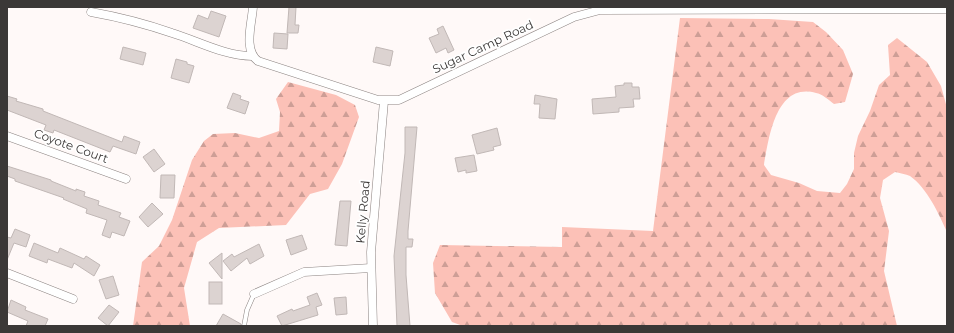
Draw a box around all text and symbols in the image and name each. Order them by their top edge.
street label: Sugar Camp Road [430,17,536,77]
street label: Coyote Court [32,125,111,166]
street label: Kelly Road [352,180,373,244]

